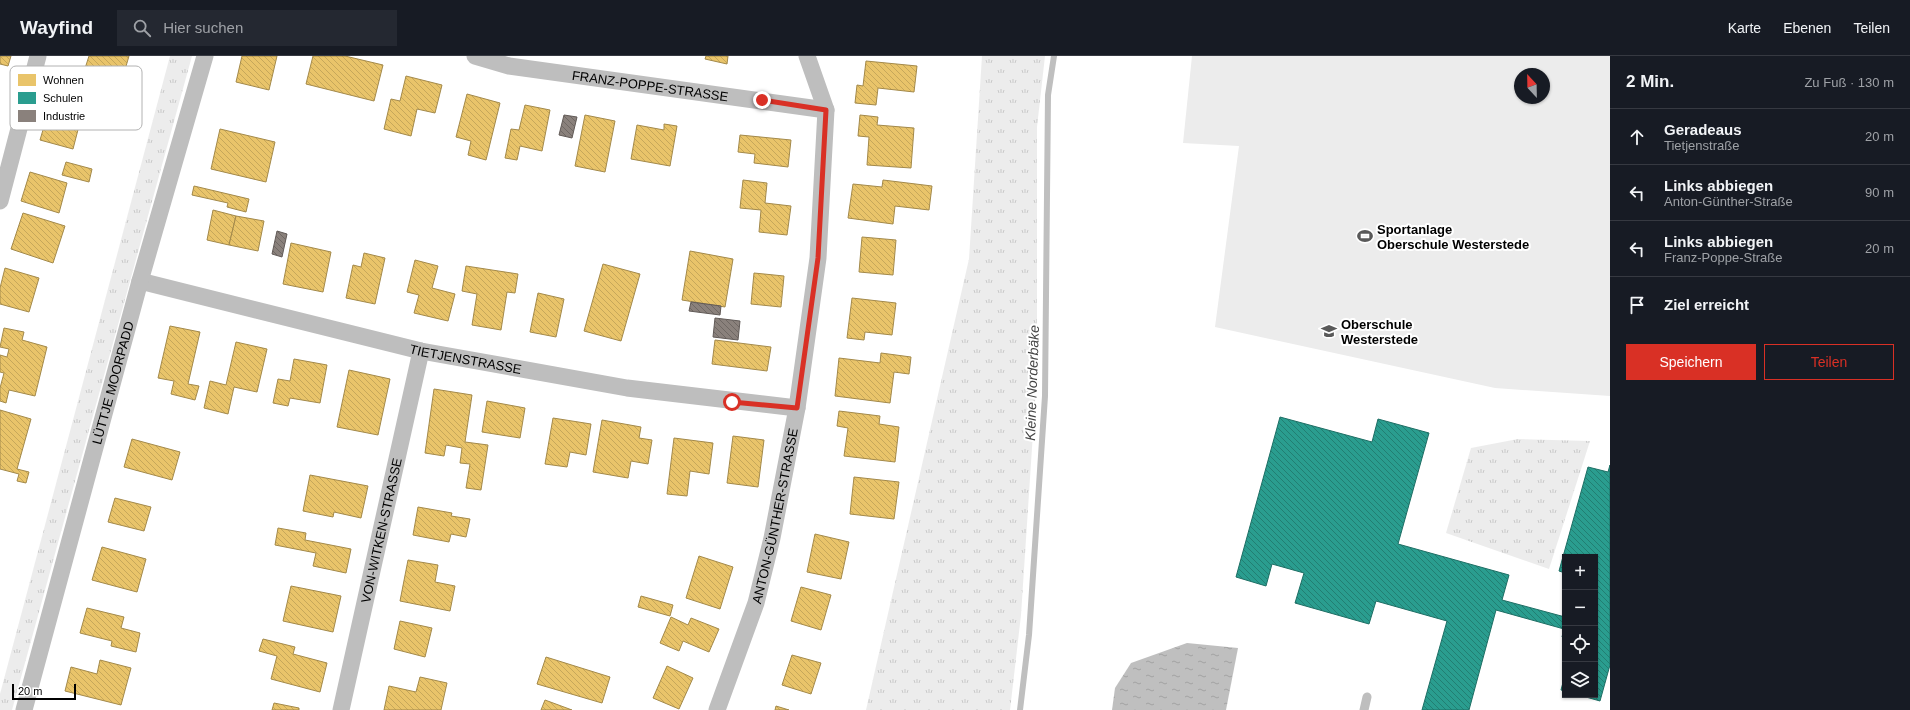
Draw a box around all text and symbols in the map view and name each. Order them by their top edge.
search box [117,10,397,46]
text: Wayfind [20,17,93,38]
icon: search [131,17,153,39]
text: Hier suchen [163,19,243,36]
text: Karte [1728,20,1761,36]
text: Ebenen [1783,20,1831,36]
text: Teilen [1853,20,1890,36]
legend [10,66,142,130]
street label: FRANZ-POPPE-STRASSE [571,68,730,104]
north arrow [1514,68,1550,104]
text: 2 Min. [1626,72,1674,91]
text: Wohnen [43,74,84,86]
text: Zu Fuß · 130 m [1804,75,1894,90]
route end [753,91,771,109]
text: Schulen [43,92,83,104]
text: Industrie [43,110,85,122]
text: Geradeaus [1664,121,1742,138]
icon: ahead [1626,126,1648,148]
text: 20 m [1865,129,1894,144]
text: Tietjenstraße [1664,138,1739,153]
text: Links abbiegen [1664,177,1773,194]
icon: left [1626,182,1648,204]
text: 90 m [1865,185,1894,200]
text: Anton-Günther-Straße [1664,194,1793,209]
place label: Sportanlage Oberschule Westerstede [1377,222,1529,252]
sports icon: Sportanlage Oberschule Westerstede [1356,227,1374,245]
text: Links abbiegen [1664,233,1773,250]
icon: left [1626,238,1648,260]
text: 20 m [1865,241,1894,256]
text: Franz-Poppe-Straße [1664,250,1783,265]
icon: arrive [1626,294,1648,316]
text: Ziel erreicht [1664,296,1749,313]
place label: Oberschule Westerstede [1341,317,1418,347]
street label: LÜTTJE MOORPADD [89,320,137,446]
school or university icon: Oberschule Westerstede [1320,322,1338,340]
water label: Kleine Norderbäke [1022,325,1042,441]
street label: TIETJENSTRASSE [408,341,523,377]
button: Speichern [1626,344,1756,380]
button: Teilen [1764,344,1894,380]
route start [723,393,741,411]
street label: ANTON-GÜNTHER-STRASSE [749,427,801,605]
street label: VON-WITKEN-STRASSE [358,456,405,604]
map controls [1562,554,1598,698]
button: + [1562,554,1598,590]
button: − [1562,590,1598,626]
button: locate [1562,626,1598,662]
button: layers [1562,662,1598,698]
scale bar [12,682,76,701]
text: 20 m [18,685,42,697]

